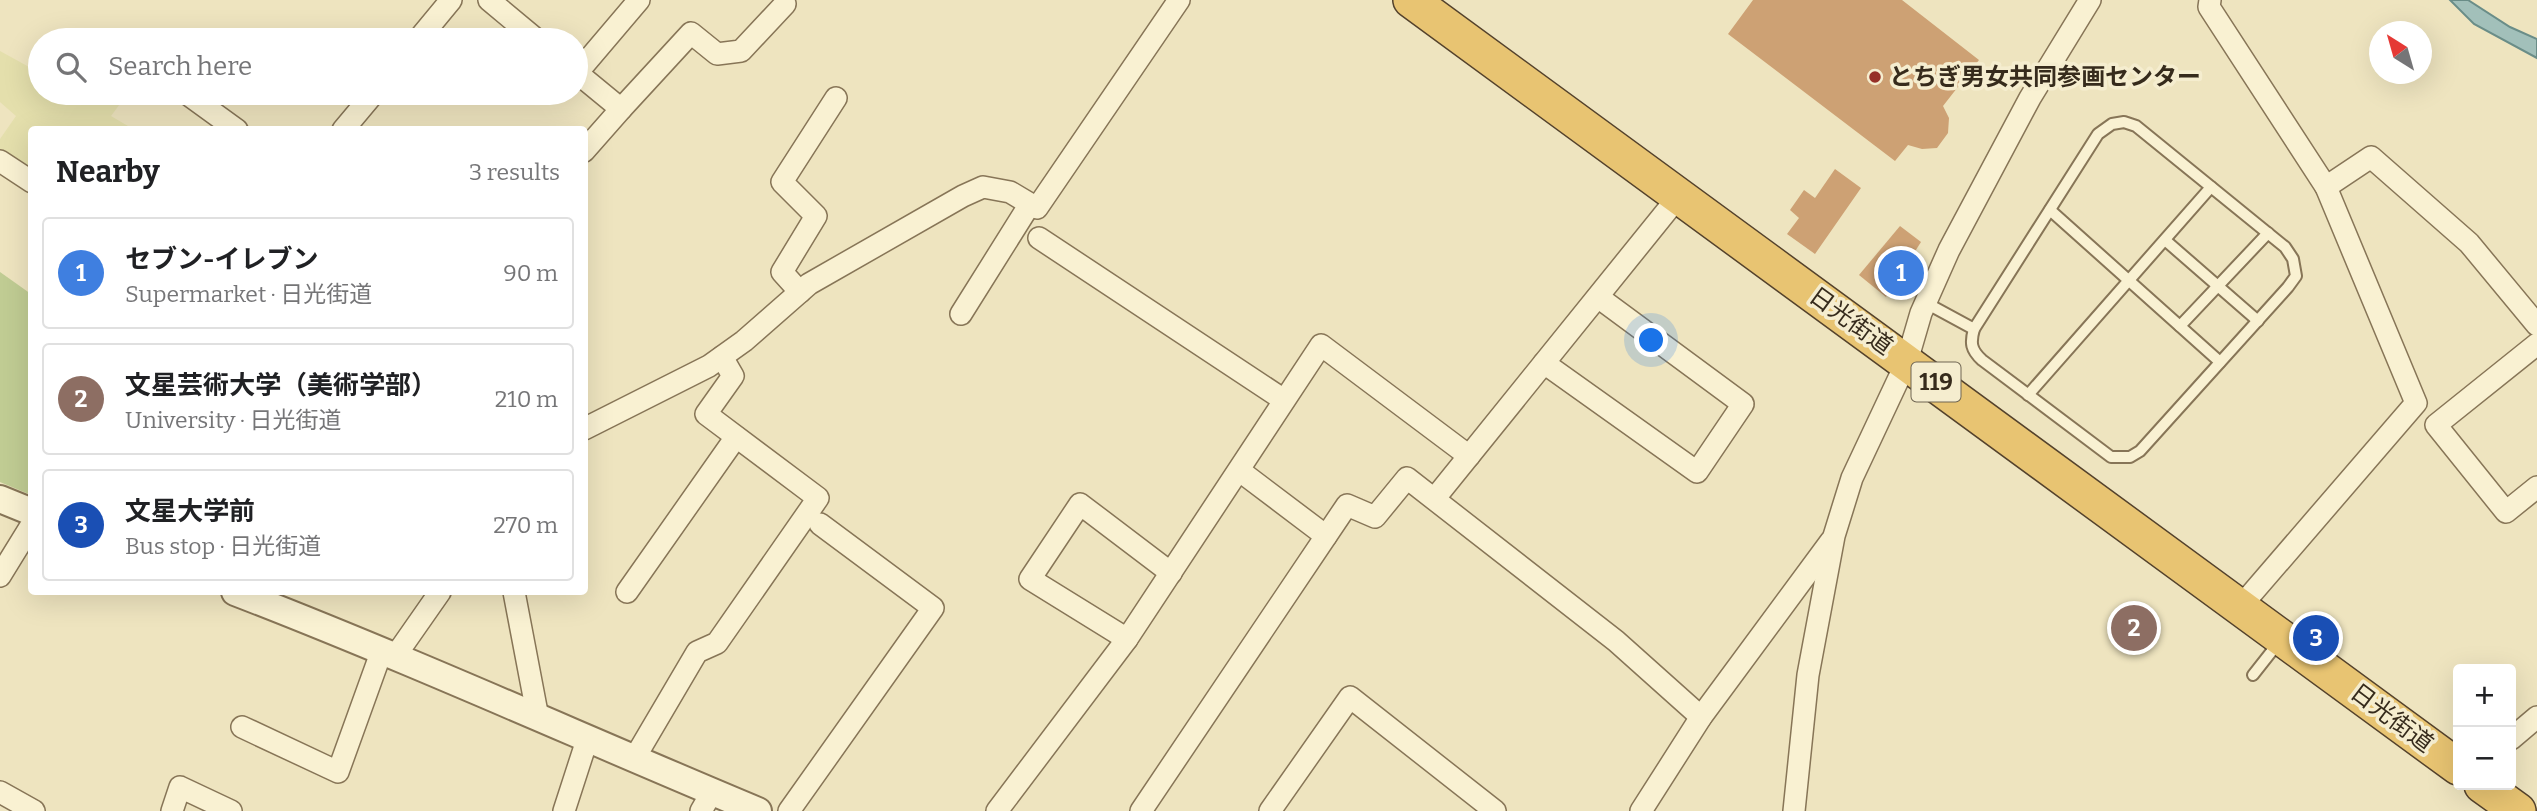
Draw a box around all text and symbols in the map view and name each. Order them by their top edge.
north arrow [2369,21,2432,84]
search box [28,28,588,105]
icon: search [52,48,90,86]
text: Search here [108,51,252,82]
place label: とちぎ男女共同参画センター [1889,63,2201,91]
marker: とちぎ男女共同参画センター [1867,69,1883,85]
text: Nearby [56,154,160,190]
text: 3 results [469,158,560,186]
text: セブン-イレブン [125,244,319,275]
pin: 1 [1878,247,1924,299]
text: 1 [76,259,86,287]
text: 90 m [503,259,558,287]
text: Supermarket · 日光街道 [125,280,372,308]
street label: 日光街道 [1804,281,1898,361]
your location [1634,323,1668,357]
road number: 119 [1912,362,1960,402]
text: 文星芸術大学（美術学部） [125,370,437,401]
text: 2 [75,385,87,413]
text: 210 m [495,385,558,413]
text: University · 日光街道 [125,406,342,434]
text: 文星大学前 [125,496,255,527]
text: 3 [74,511,88,539]
text: 270 m [493,511,558,539]
text: Bus stop · 日光街道 [125,532,321,560]
pin: 2 [2111,602,2157,654]
pin: 3 [2293,612,2339,664]
map controls [2453,664,2516,790]
button: + [2453,664,2516,727]
street label: 日光街道 [2345,678,2439,758]
button: − [2453,727,2516,790]

